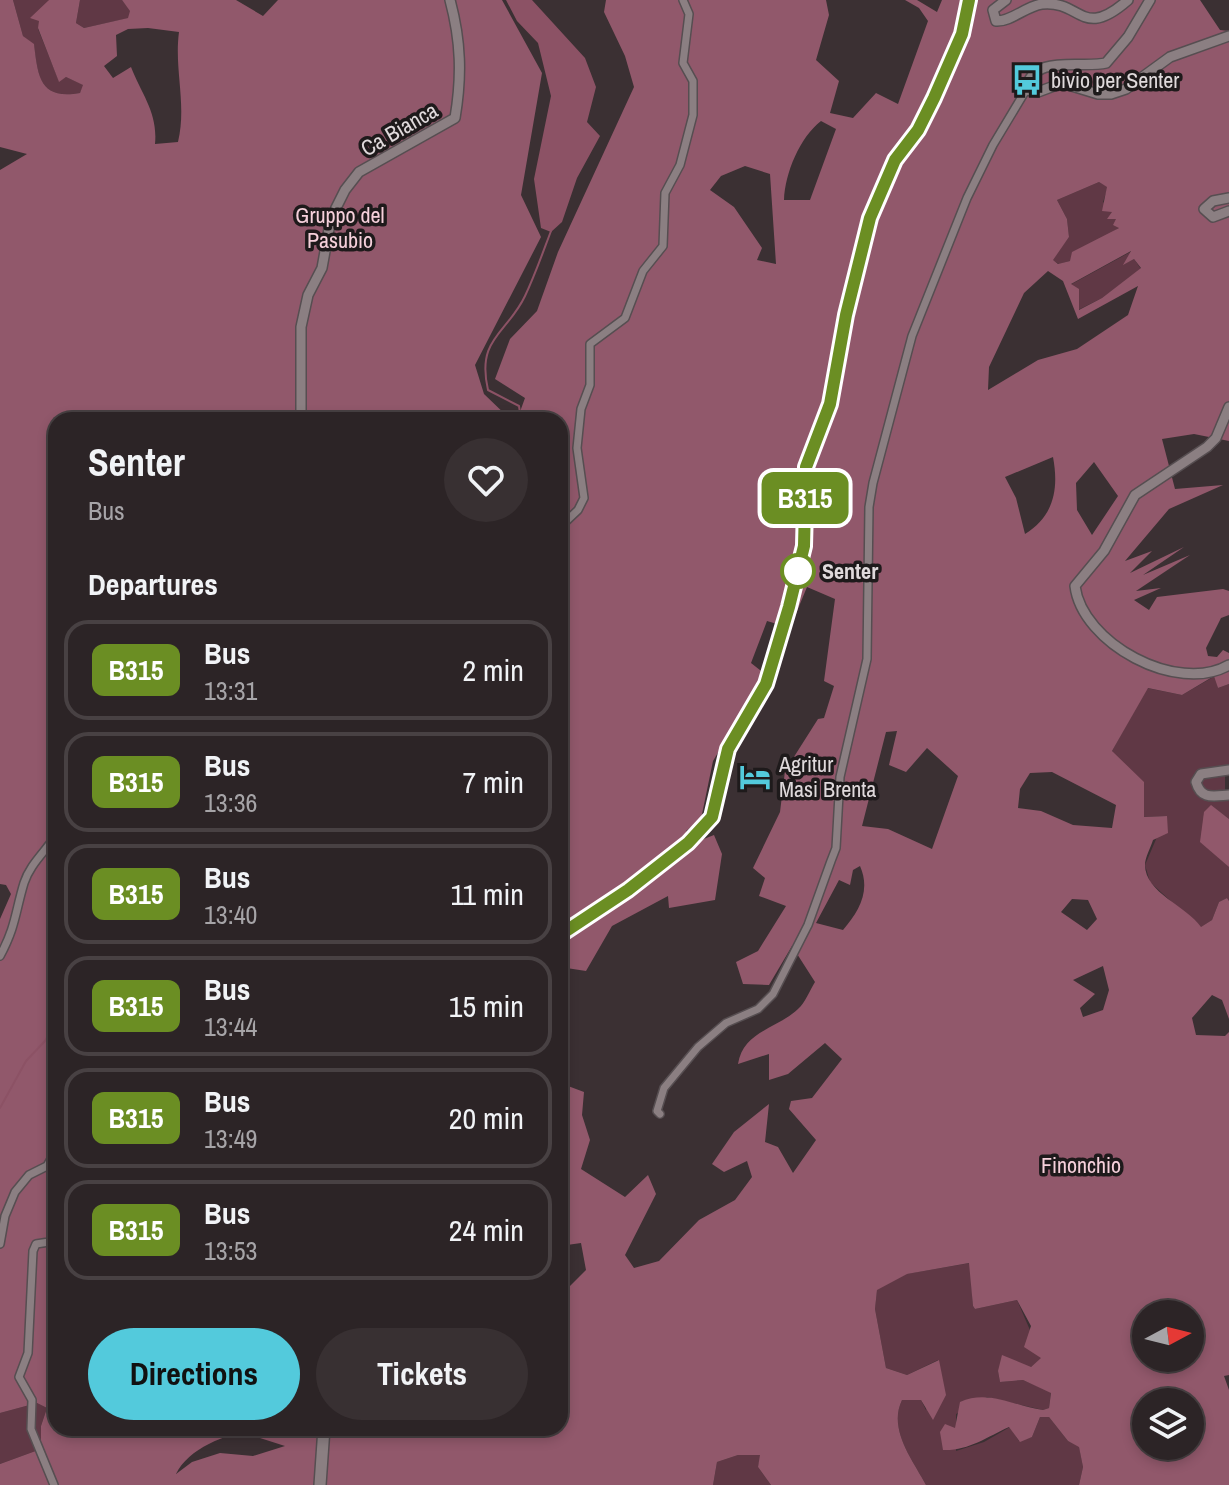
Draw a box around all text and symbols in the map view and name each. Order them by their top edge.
bus stop icon: bivio per Senter [1010,63,1044,97]
place label: bivio per Senter [1051,65,1179,95]
street label: Ca Bianca [355,95,443,163]
park label: Gruppo del Pasubio [295,200,385,255]
text: Senter [88,437,185,488]
button: heart [444,438,528,522]
line badge: B315 [749,472,861,524]
text: B315 [778,479,832,517]
text: Bus [88,493,125,528]
marker: Senter [781,554,815,588]
place label: Senter [822,556,878,586]
text: Departures [88,564,218,604]
text: Bus [204,633,250,673]
text: 2 min [462,650,524,690]
text: B315 [109,651,163,689]
text: 13:31 [204,673,257,708]
text: Bus [204,745,250,785]
place label: Agritur Masi Brenta [778,749,876,804]
hotel icon: Agritur Masi Brenta [738,760,772,794]
text: 7 min [462,762,524,802]
text: B315 [109,763,163,801]
text: 13:36 [204,785,257,820]
text: Bus [204,857,250,897]
text: 11 min [451,874,524,914]
text: B315 [109,875,163,913]
text: 13:40 [204,897,257,932]
text: Bus [204,969,250,1009]
text: 15 min [449,986,524,1026]
text: B315 [109,987,163,1025]
text: 13:44 [204,1009,257,1044]
text: Bus [204,1081,250,1121]
text: 20 min [449,1098,524,1138]
text: B315 [109,1099,163,1137]
text: 13:49 [204,1121,257,1156]
park label: Finonchio [1041,1150,1121,1180]
text: Bus [204,1193,250,1233]
text: 24 min [449,1210,524,1250]
text: B315 [109,1211,163,1249]
text: 13:53 [204,1233,257,1268]
north arrow [1132,1300,1204,1372]
map controls [1132,1300,1204,1460]
button: Directions [88,1328,300,1420]
button: Tickets [316,1328,528,1420]
button: layers [1132,1388,1204,1460]

